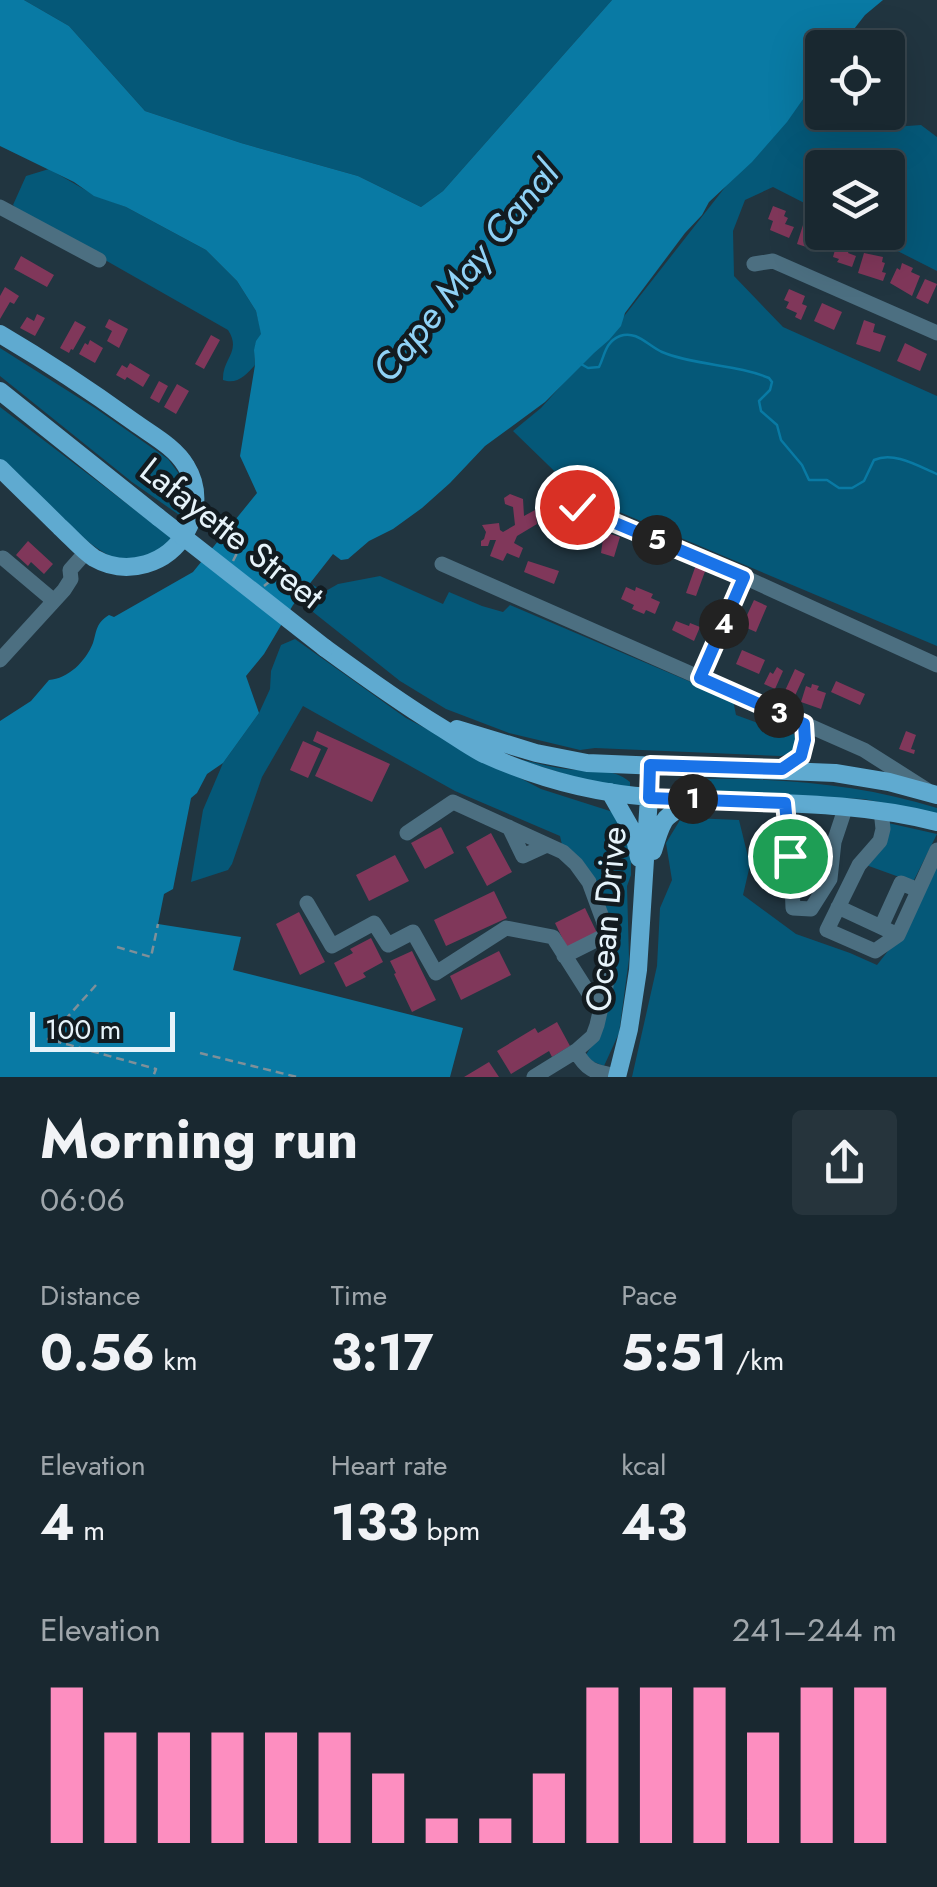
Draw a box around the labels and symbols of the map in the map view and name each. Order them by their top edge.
water label: Cape May Canal [358,147,573,394]
street label: Lafayette Street [130,445,335,621]
pin [535,465,620,550]
pin: 5 [632,515,682,565]
pin: 4 [699,599,749,649]
pin: 3 [754,688,804,738]
pin: 1 [668,774,718,824]
pin [748,814,833,899]
street label: Ocean Drive [573,824,639,1014]
scale bar [30,1007,175,1052]

